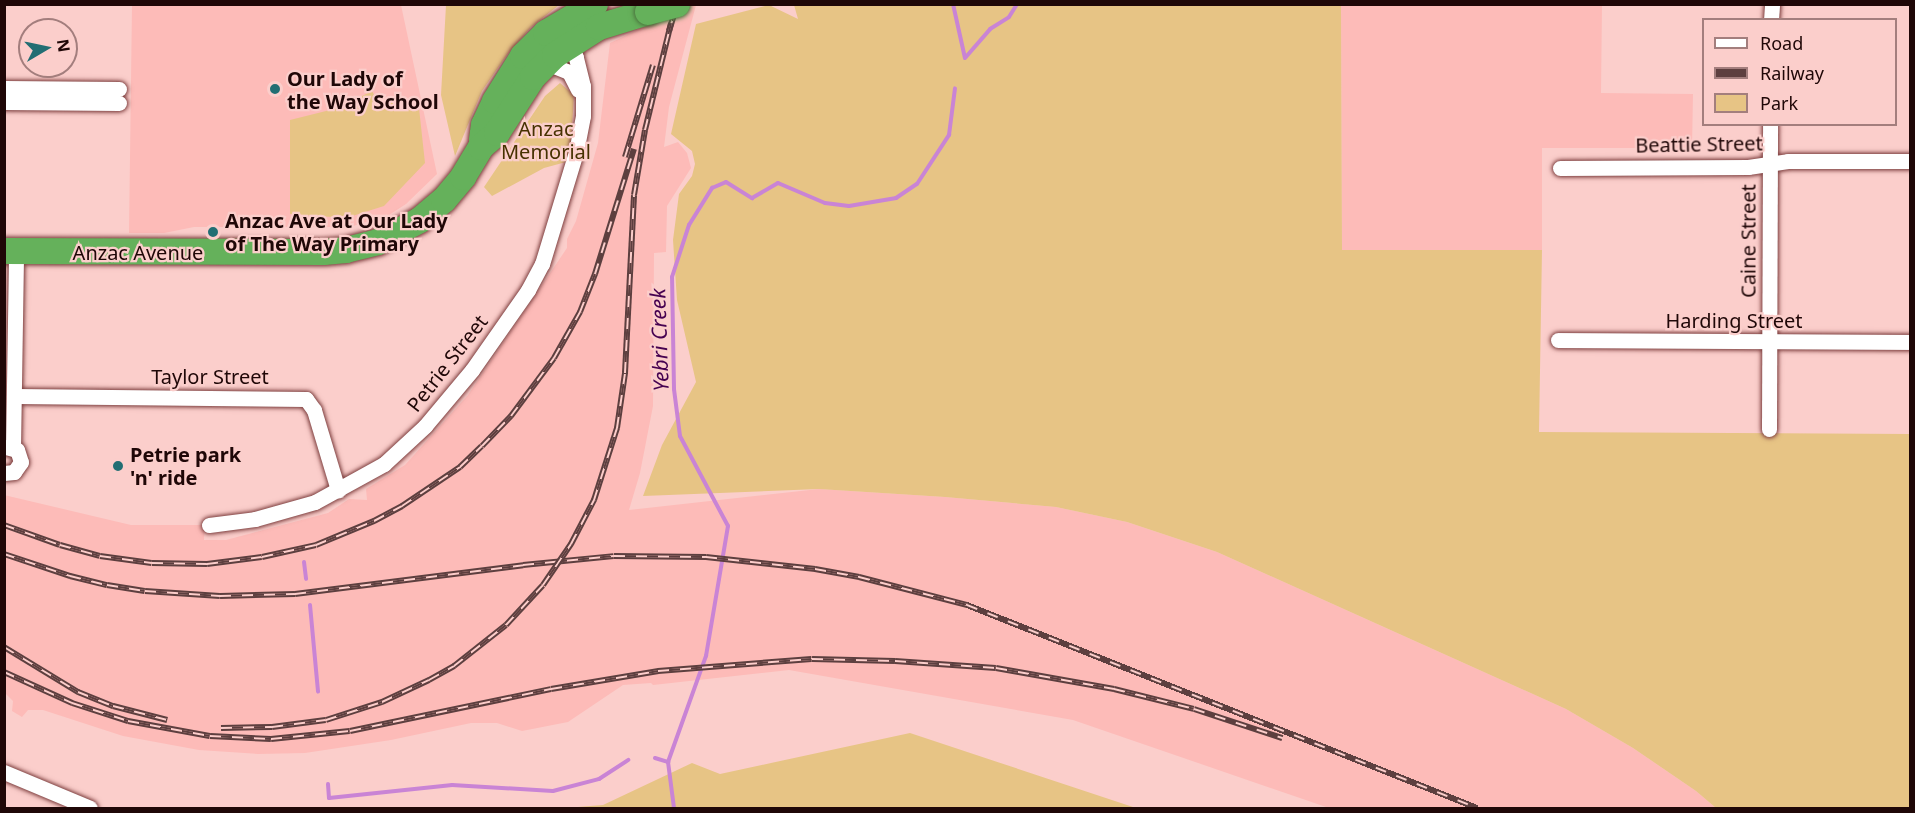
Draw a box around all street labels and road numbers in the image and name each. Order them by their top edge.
street label: Beattie Street [1635,131,1763,157]
street label: Caine Street [1736,184,1760,298]
street label: Anzac Avenue [73,240,203,264]
street label: Harding Street [1665,308,1803,332]
street label: Petrie Street [402,310,492,416]
street label: Taylor Street [151,364,269,388]

